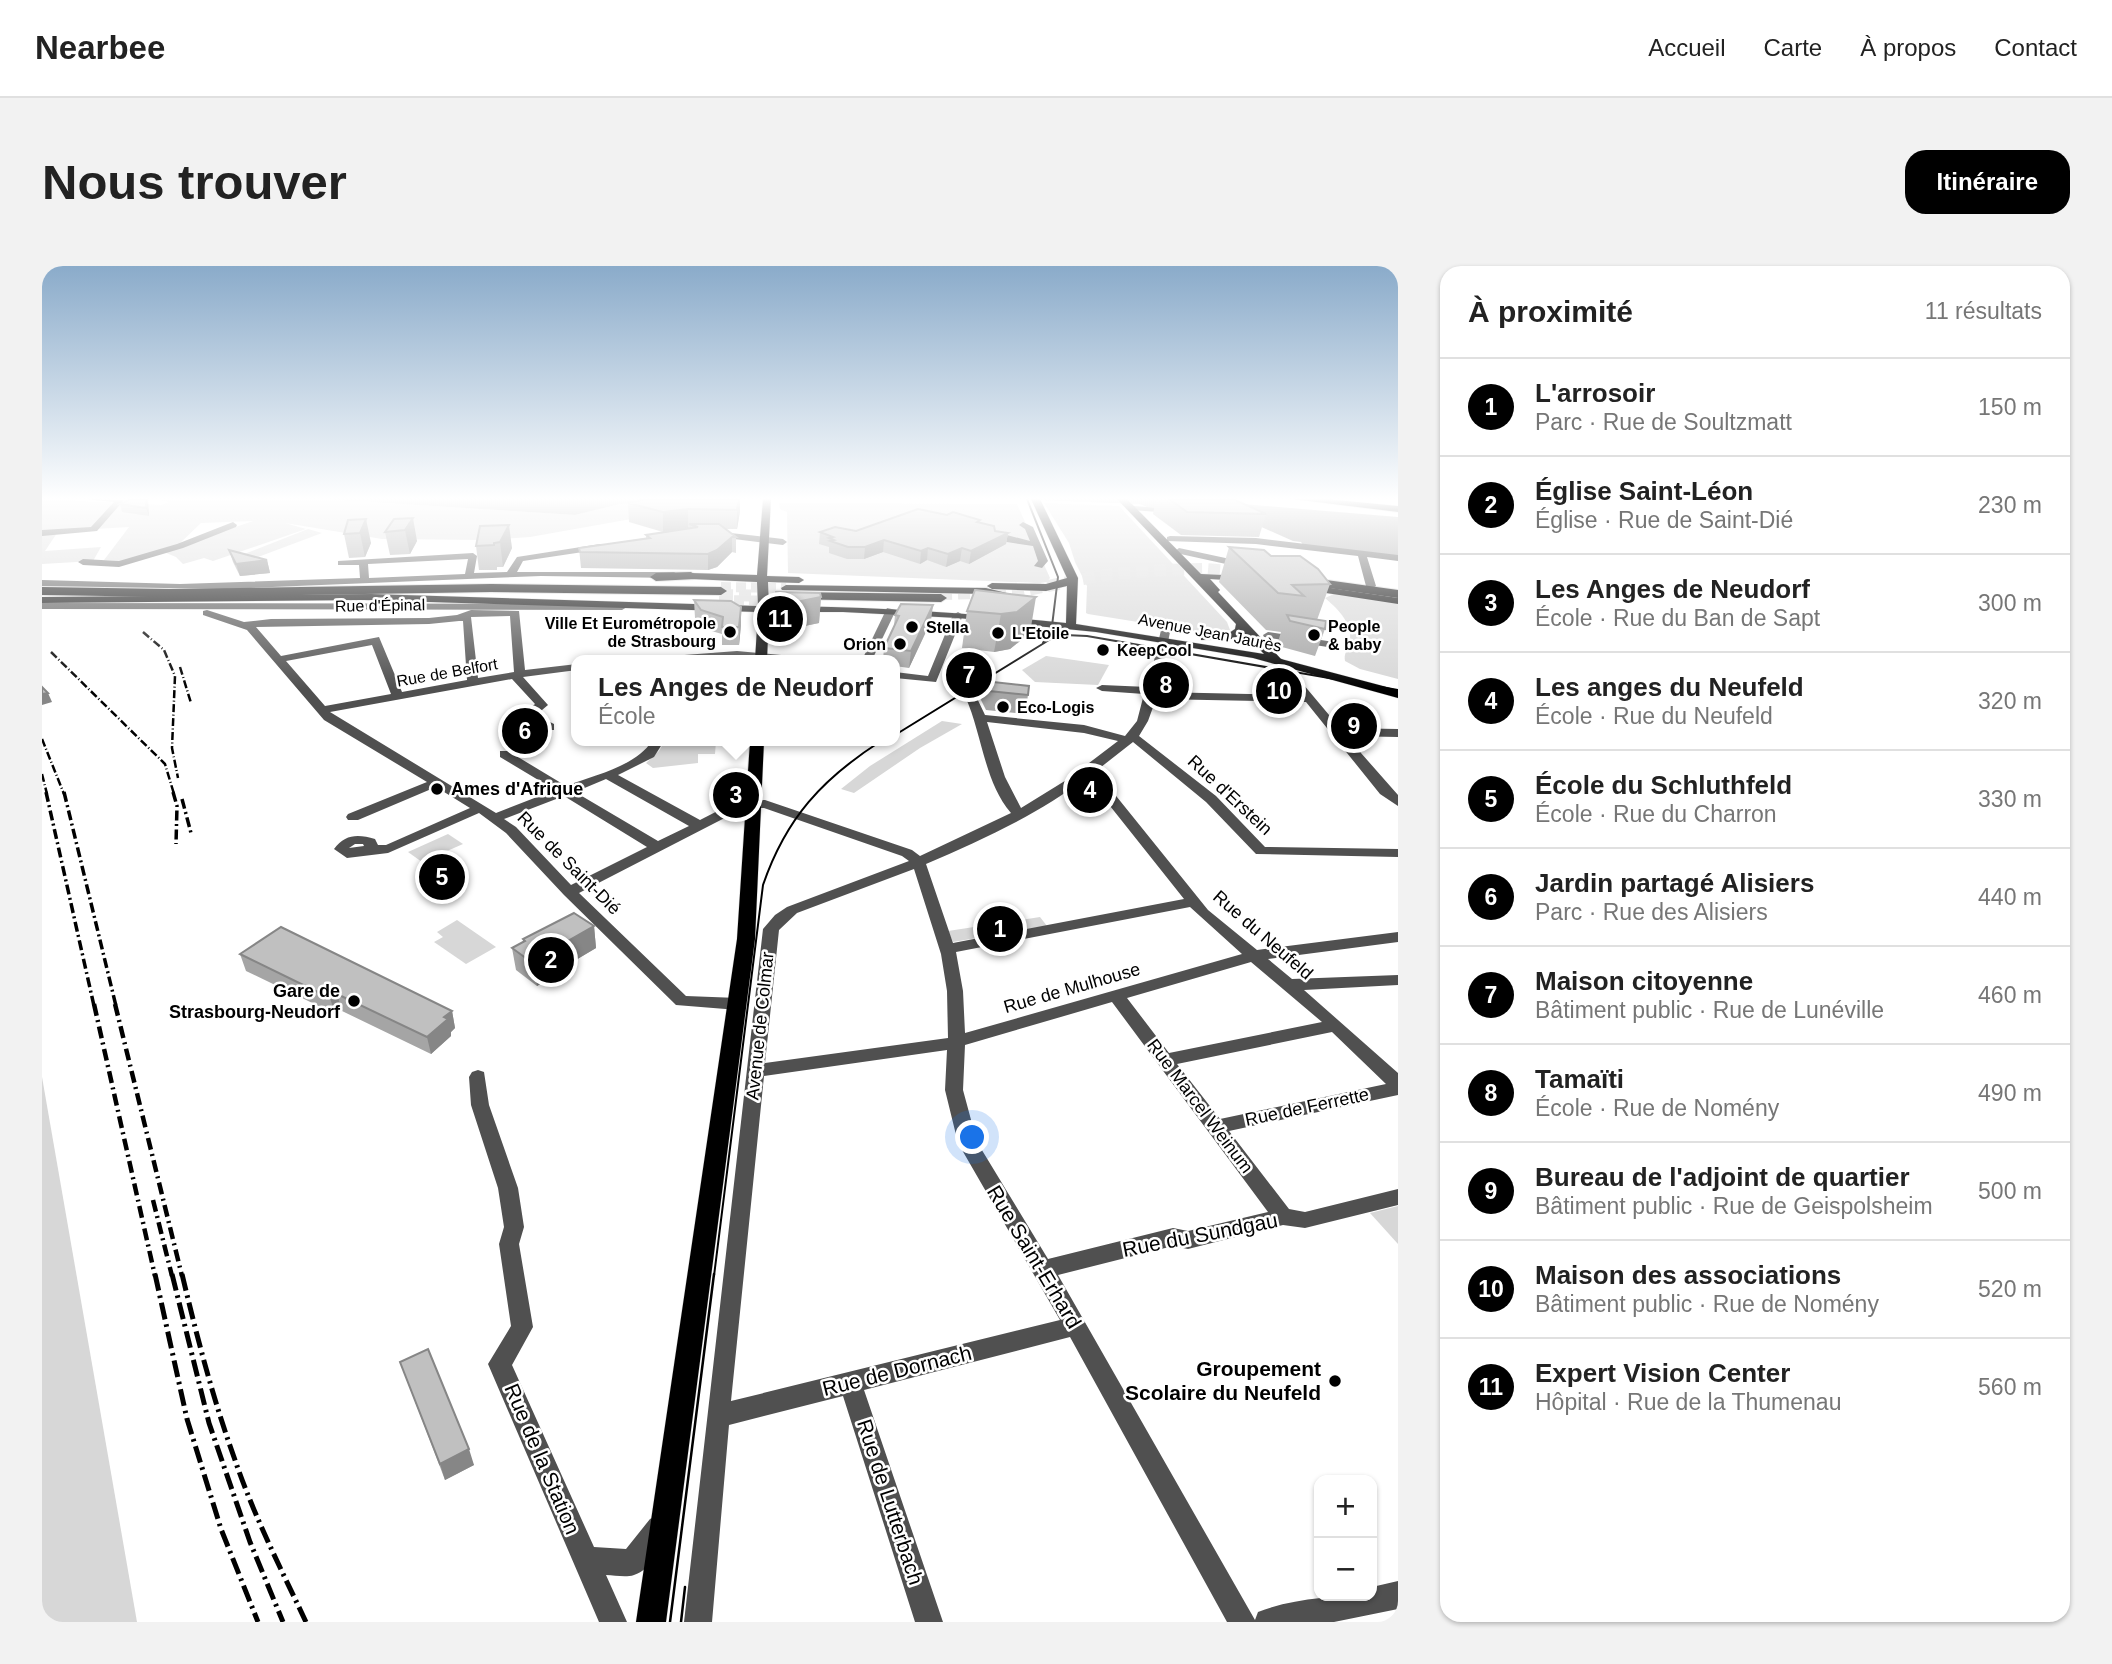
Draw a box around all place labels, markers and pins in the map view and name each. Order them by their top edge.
pin: 11 [757,593,803,645]
place label: Ville Et Eurométropole de Strasbourg [545,615,716,650]
place label: People & baby [1328,618,1381,653]
marker: Stella [904,619,920,635]
place label: Stella [926,619,969,636]
marker: Ville Et Eurométropole de Strasbourg [722,624,738,640]
marker: L'Etoile [990,625,1006,641]
place label: L'Etoile [1012,625,1069,642]
marker: People & baby [1306,627,1322,643]
place label: Orion [843,636,886,653]
marker: Orion [892,636,908,652]
marker: KeepCool [1095,642,1111,658]
place label: KeepCool [1117,642,1192,659]
pin: 7 [946,649,992,701]
pin: 8 [1143,659,1189,711]
pin: 10 [1256,665,1302,717]
marker: Eco-Logis [995,699,1011,715]
place label: Eco-Logis [1017,699,1094,716]
pin: 9 [1331,700,1377,752]
pin: 6 [502,705,548,757]
pin: 4 [1067,764,1113,816]
pin: 3 [713,769,759,821]
place label: Ames d'Afrique [451,779,583,799]
marker: Ames d'Afrique [429,781,445,797]
pin: 5 [419,851,465,903]
pin: 1 [977,903,1023,955]
pin: 2 [528,934,574,986]
place label: Gare de Strasbourg-Neudorf [169,981,341,1022]
marker: Gare de Strasbourg-Neudorf [346,993,362,1009]
place label: Groupement Scolaire du Neufeld [1125,1357,1321,1404]
marker: Groupement Scolaire du Neufeld [1327,1373,1343,1389]

